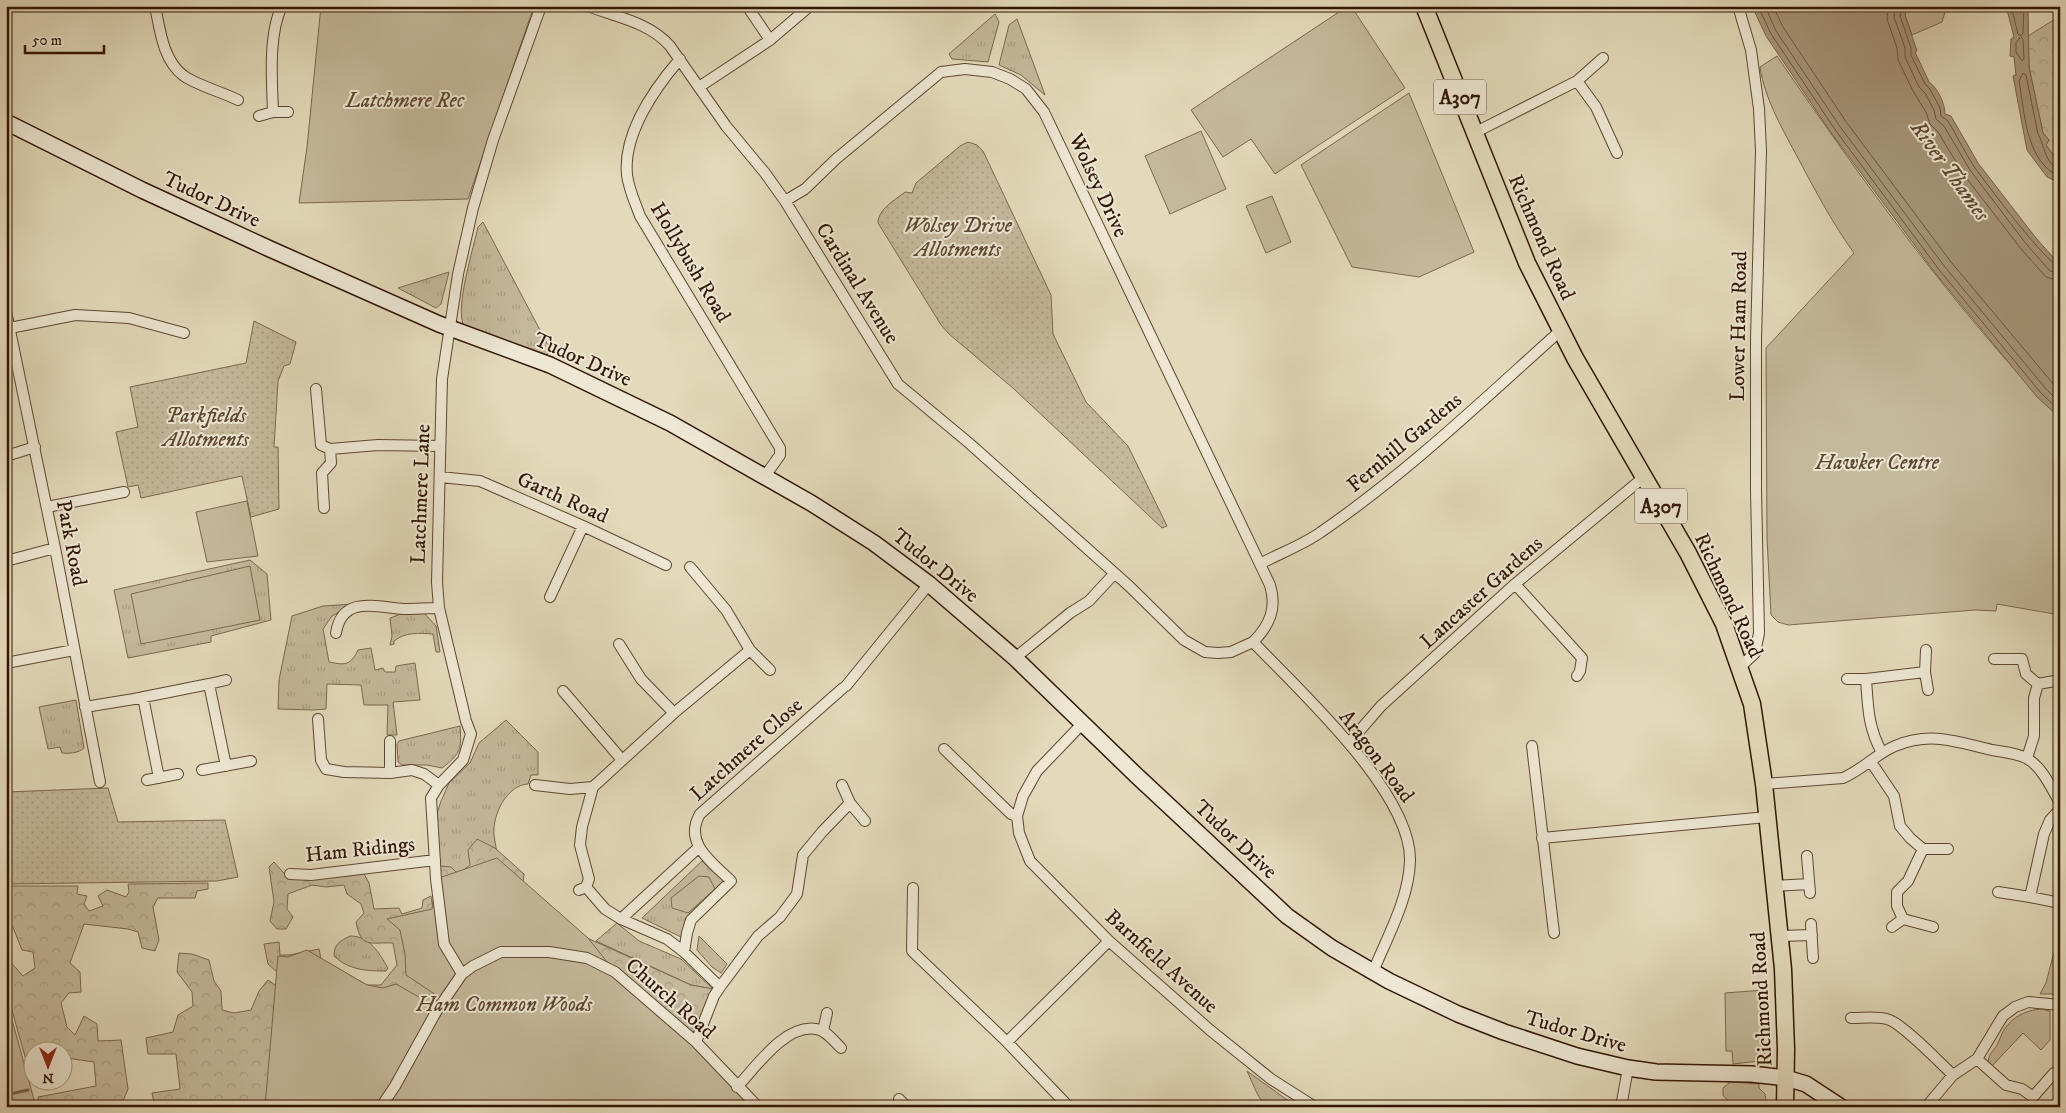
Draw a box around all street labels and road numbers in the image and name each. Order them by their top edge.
road number: A307 [1434,80,1486,114]
street label: Wolsey Drive [1062,128,1134,242]
street label: Tudor Drive [159,166,265,234]
street label: Richmond Road [1502,171,1581,305]
street label: Hollybush Road [644,198,737,328]
street label: Cardinal Avenue [810,218,905,349]
street label: Lower Ham Road [1725,250,1753,401]
street label: Tudor Drive [530,327,636,393]
street label: Fernhill Gardens [1342,387,1467,498]
street label: Latchmere Lane [406,423,436,564]
street label: Garth Road [513,466,613,530]
road number: A307 [1635,488,1687,524]
street label: Park Road [50,498,92,589]
street label: Tudor Drive [887,523,984,609]
street label: Richmond Road [1688,529,1769,662]
street label: Lancaster Gardens [1415,531,1548,655]
street label: Latchmere Close [685,692,808,807]
street label: Aragon Road [1333,705,1420,809]
street label: Tudor Drive [1188,795,1283,885]
street label: Ham Ridings [304,831,416,869]
street label: Barnfield Avenue [1099,904,1224,1020]
street label: Richmond Road [1745,930,1779,1067]
street label: Church Road [620,953,721,1045]
street label: Tudor Drive [1522,1005,1630,1059]

